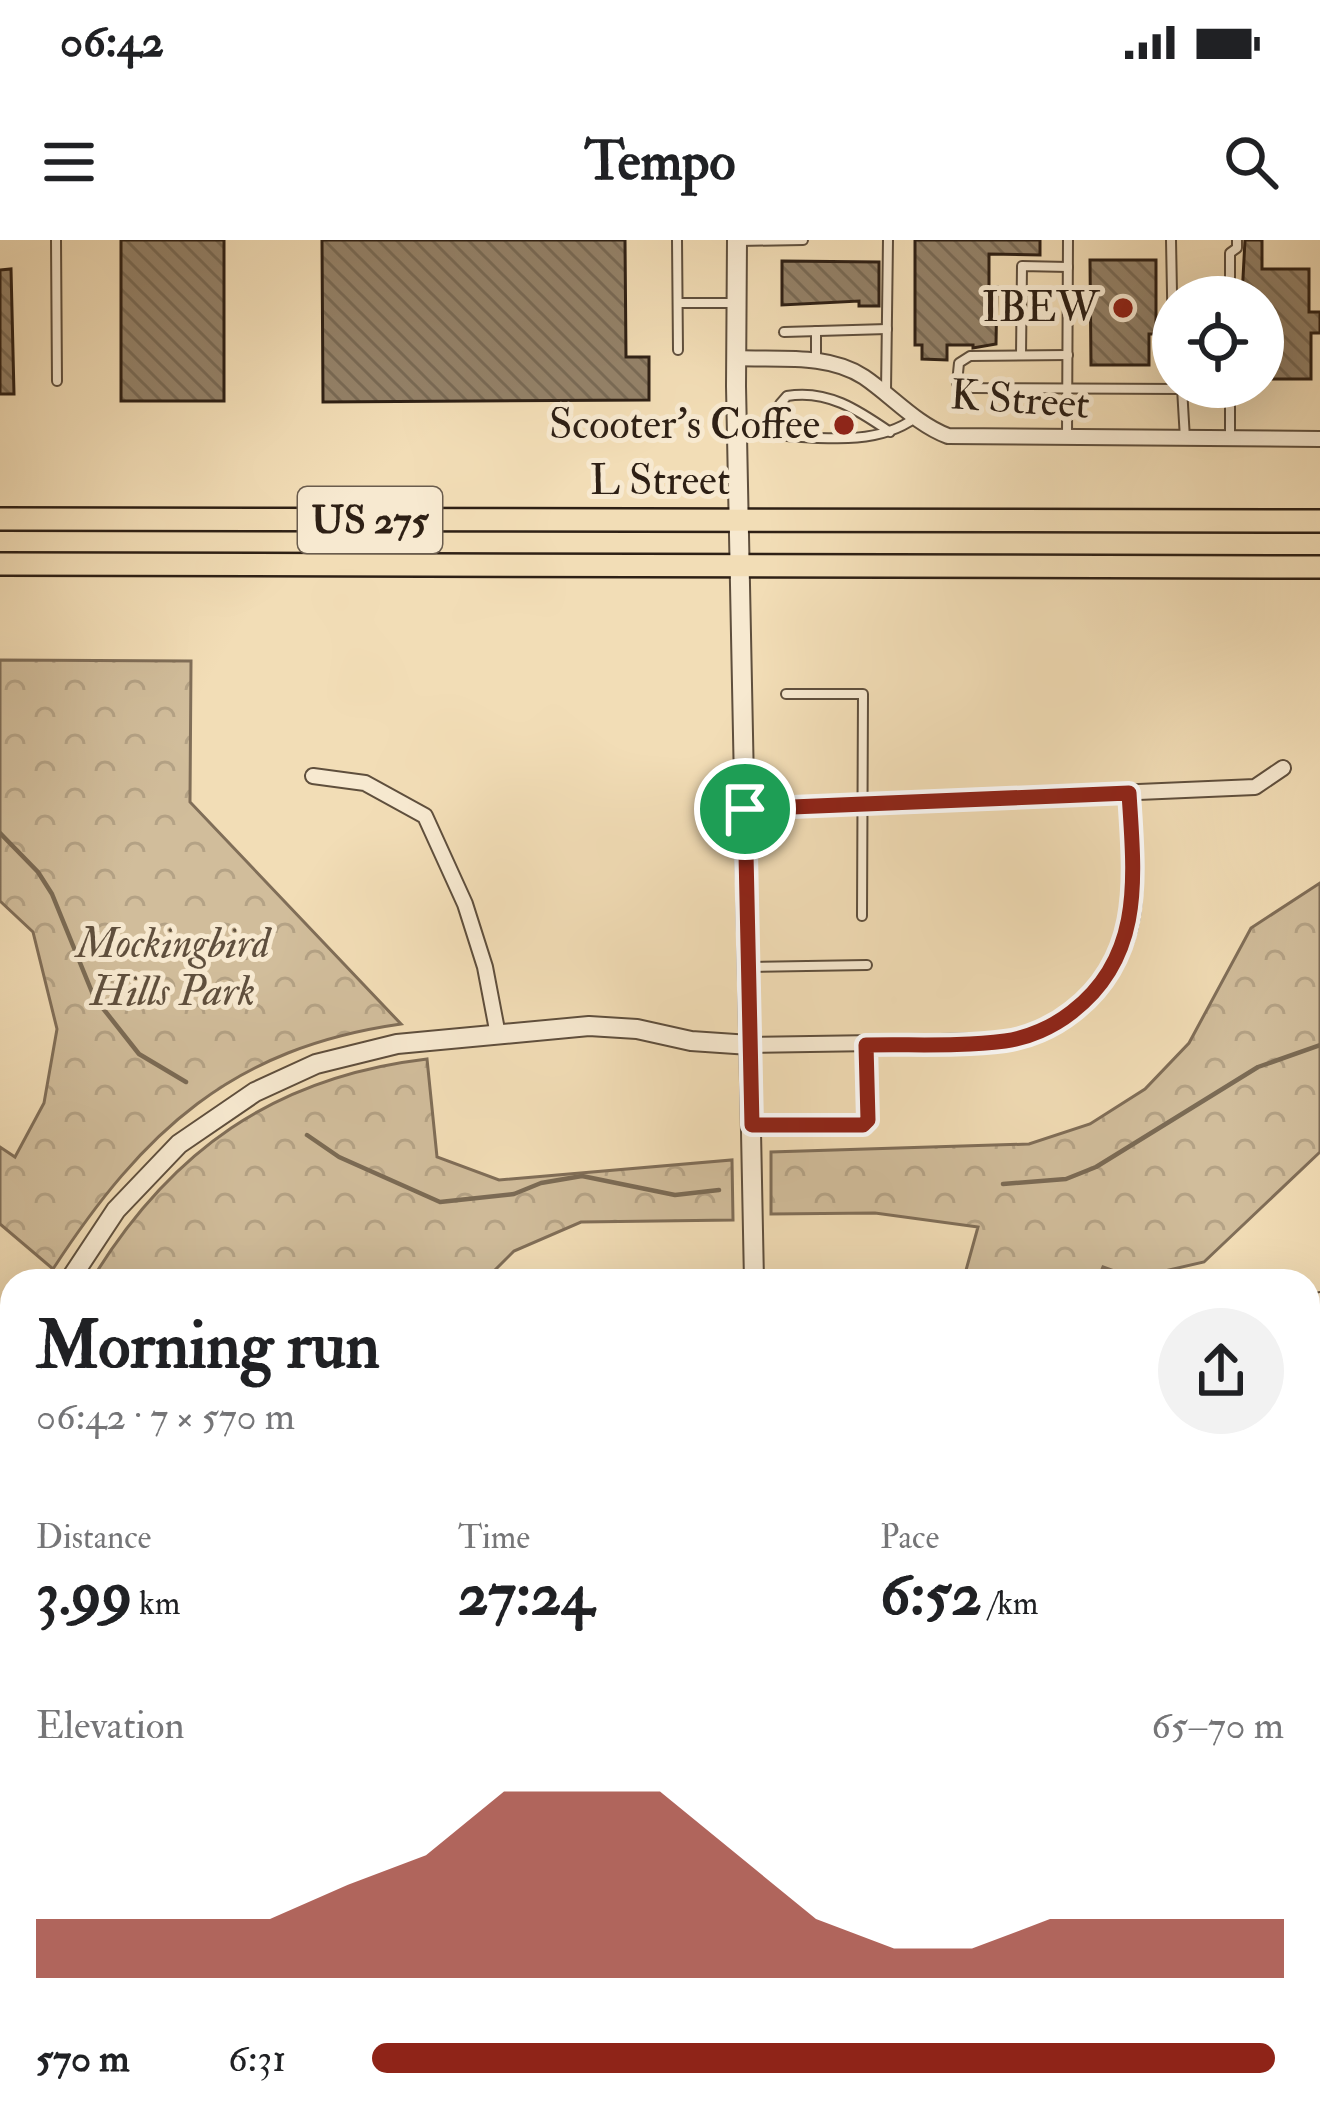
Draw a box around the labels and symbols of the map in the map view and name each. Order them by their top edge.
place label: IBEW [982,282,1100,334]
marker: IBEW [1110,295,1136,321]
street label: K Street [949,369,1091,431]
place label: Scooter's Coffee [549,399,820,451]
marker: Scooter's Coffee [831,412,857,438]
street label: L Street [590,455,730,507]
road number: US 275 [298,487,442,553]
pin [694,758,796,860]
park label: Mockingbird Hills Park [73,918,272,1018]

